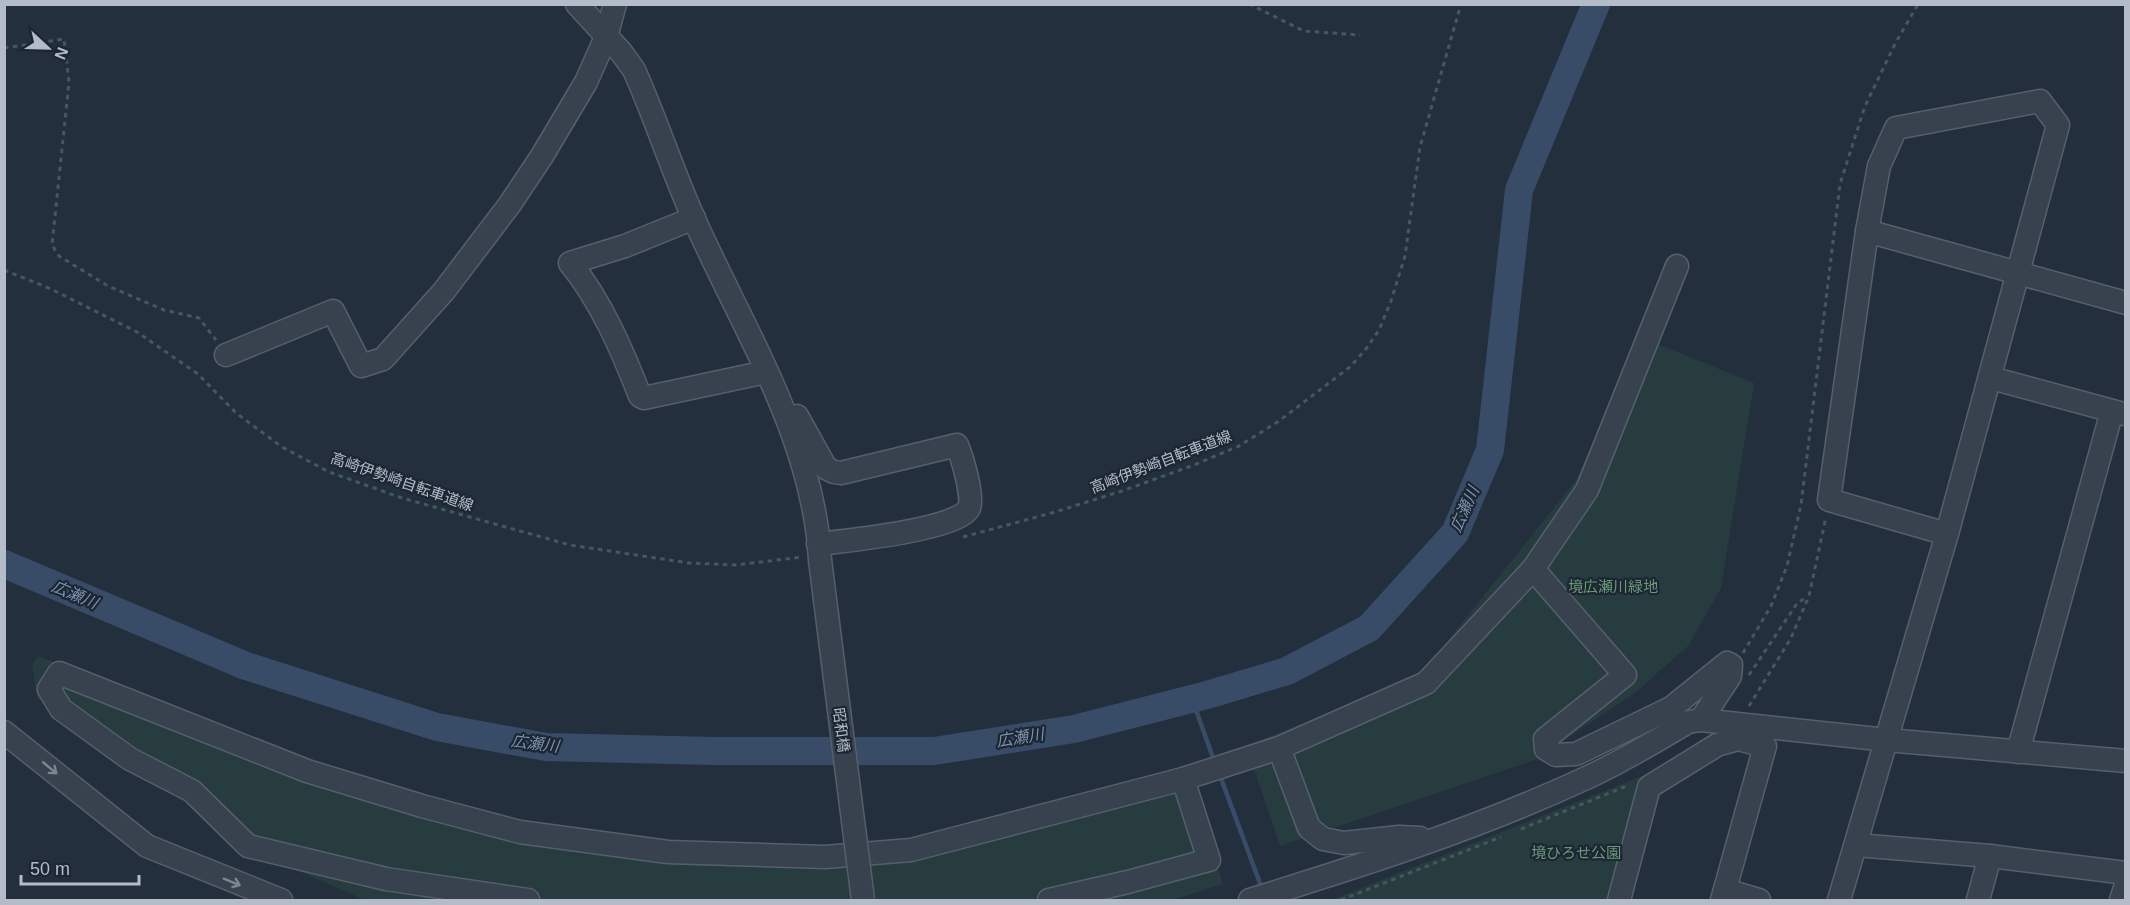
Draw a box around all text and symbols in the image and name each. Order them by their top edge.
north arrow [18,18,78,78]
text: N [51,45,71,62]
street label: 高崎伊勢崎自転車道線 [1088,427,1234,496]
street label: 高崎伊勢崎自転車道線 [328,449,476,514]
water label: 広瀬川 [1447,482,1483,535]
water label: 広瀬川 [49,577,102,612]
park label: 境広瀬川緑地 [1568,578,1658,595]
street label: 昭和橋 [830,707,853,753]
water label: 広瀬川 [995,725,1047,750]
water label: 広瀬川 [510,732,562,755]
one-way arrow [42,762,58,775]
park label: 境ひろせ公園 [1531,844,1621,861]
scale bar [21,848,140,886]
text: 50 m [30,859,70,879]
one-way arrow [222,877,240,888]

